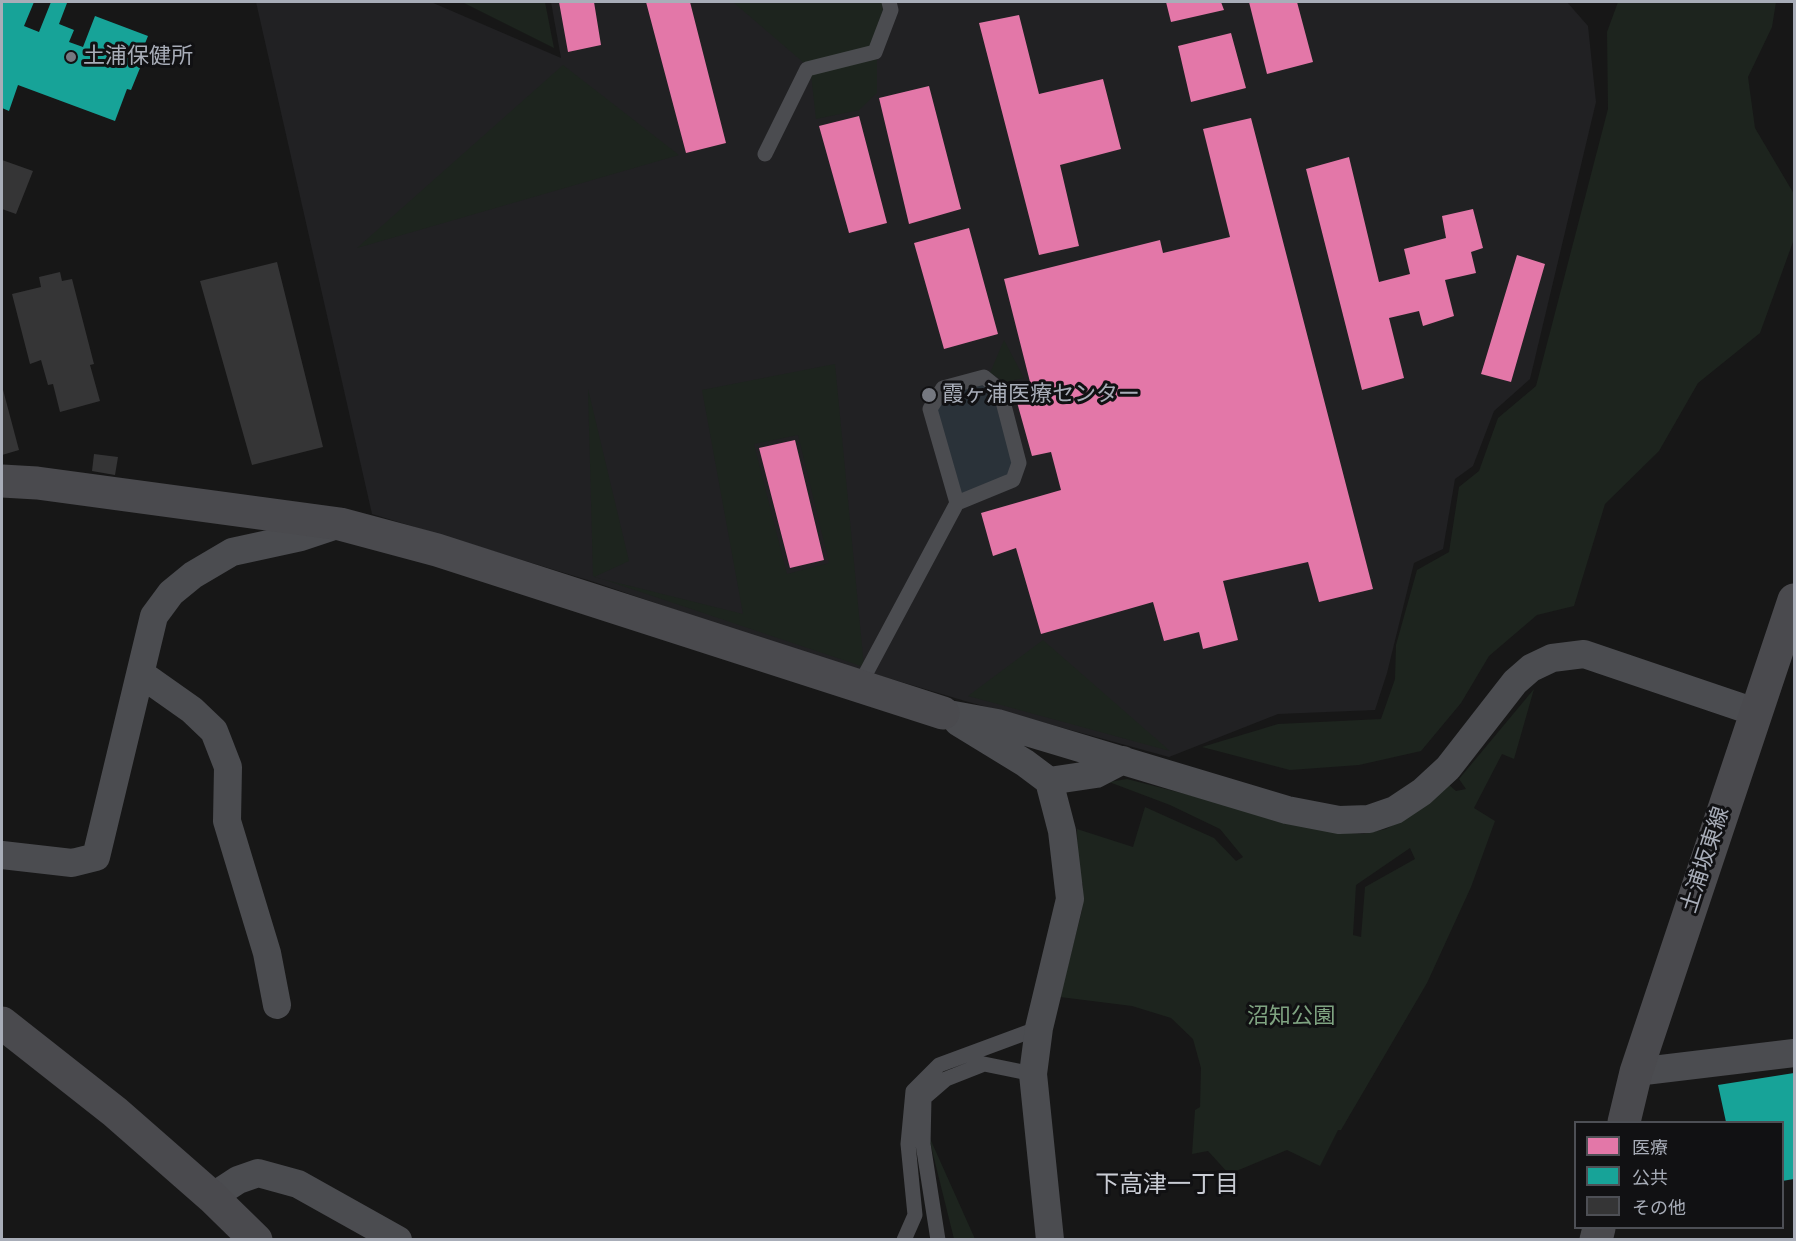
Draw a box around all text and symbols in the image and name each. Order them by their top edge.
place label: 土浦保健所 [83,44,193,70]
marker: 土浦保健所 [64,50,78,64]
place label: 霞ヶ浦医療センター [942,382,1140,408]
marker: 霞ヶ浦医療センター [920,386,938,404]
street label: 土浦坂東線 [1676,804,1736,916]
park label: 沼知公園 [1247,1004,1335,1030]
legend [1574,1121,1784,1229]
text: 医療 [1632,1137,1668,1159]
text: 公共 [1632,1167,1668,1189]
district label: 下高津一丁目 [1095,1172,1239,1200]
text: その他 [1632,1197,1686,1219]

